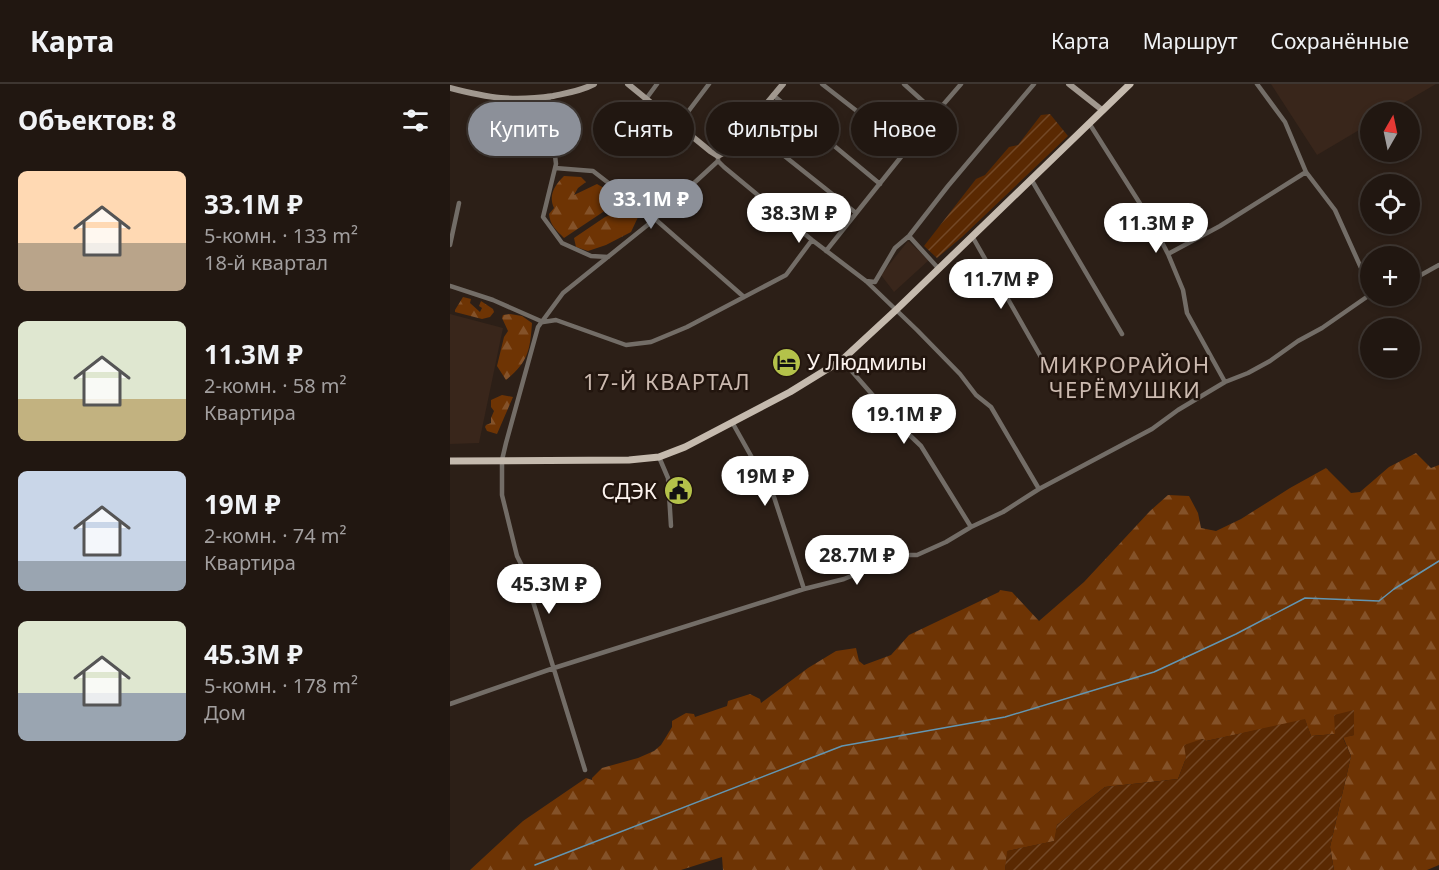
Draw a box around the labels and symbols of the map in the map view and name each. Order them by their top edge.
north arrow [1360,102,1420,162]
pin: 33.1M ₽ [596,179,706,230]
pin: 38.3M ₽ [744,193,854,244]
pin: 11.3M ₽ [1101,203,1211,254]
pin: 11.7M ₽ [946,259,1056,310]
hotel icon: У Людмилы [770,346,802,378]
place label: У Людмилы [807,348,927,376]
district label: МИКРОРАЙОН ЧЕРЁМУШКИ [1039,349,1211,404]
district label: 17-Й КВАРТАЛ [583,366,751,396]
pin: 19.1M ₽ [849,394,959,445]
pin: 19M ₽ [723,456,807,507]
public building icon: СДЭК [662,475,694,507]
place label: СДЭК [602,477,657,505]
pin: 28.7M ₽ [802,535,912,586]
pin: 45.3M ₽ [494,564,604,615]

